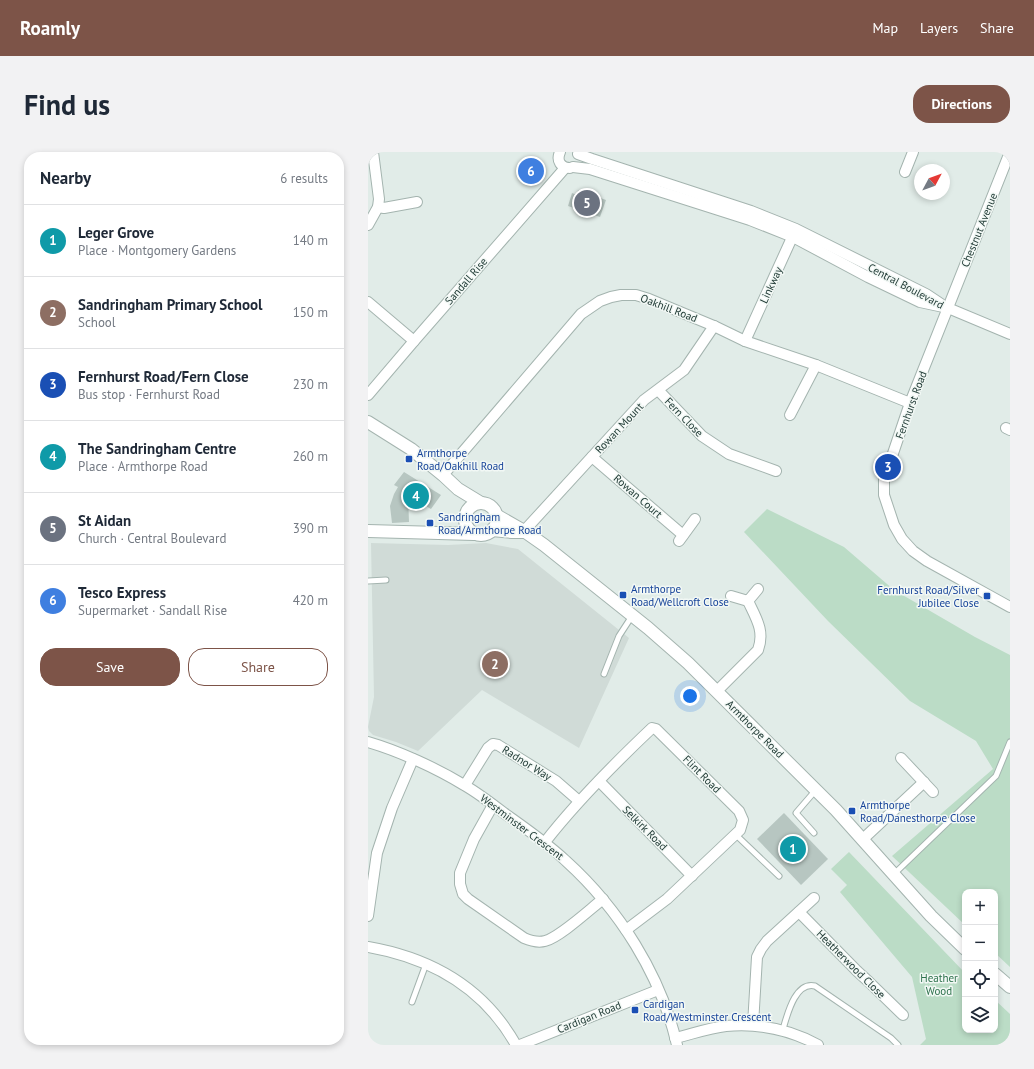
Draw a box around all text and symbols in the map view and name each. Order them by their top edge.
text: Roamly [20,16,80,40]
text: Map [872,19,898,37]
text: Layers [920,19,958,37]
text: Share [980,19,1014,37]
button: Directions [913,85,1010,123]
text: Find us [24,86,110,123]
pin: 6 [518,156,544,186]
north arrow [914,164,950,200]
text: Nearby [40,167,91,189]
text: 6 results [280,170,328,187]
pin: 5 [574,188,600,218]
street label: Chestnut Avenue [958,190,1000,269]
text: Leger Grove [78,223,154,242]
text: 1 [49,232,57,249]
text: 140 m [293,232,328,249]
text: Place · Montgomery Gardens [78,242,236,259]
street label: Sandall Rise [442,254,490,307]
street label: Central Boulevard [866,260,946,312]
street label: Linkway [757,264,786,305]
street label: Oakhill Road [639,291,700,325]
text: Sandringham Primary School [78,295,262,314]
text: 2 [49,304,57,321]
text: 150 m [293,304,328,321]
text: School [78,314,116,331]
text: Fernhurst Road/Fern Close [78,367,249,386]
street label: Fernhurst Road [892,369,930,441]
text: 3 [49,376,57,393]
text: 230 m [293,376,328,393]
text: Bus stop · Fernhurst Road [78,386,220,403]
street label: Fern Close [662,394,707,440]
street label: Rowan Mount [592,399,646,456]
text: The Sandringham Centre [78,439,236,458]
place label: Armthorpe Road/Oakhill Road [417,446,504,473]
text: 4 [49,448,57,465]
text: 260 m [293,448,328,465]
pin: 3 [875,452,901,482]
marker: Armthorpe Road/Oakhill Road [404,454,414,464]
text: Place · Armthorpe Road [78,458,208,475]
street label: Rowan Court [611,471,665,521]
pin: 4 [403,481,429,511]
place label: Sandringham Road/Armthorpe Road [438,510,542,537]
text: St Aidan [78,511,131,530]
marker: Sandringham Road/Armthorpe Road [425,518,435,528]
text: 5 [49,520,57,537]
text: 390 m [293,520,328,537]
text: Church · Central Boulevard [78,530,226,547]
place label: Armthorpe Road/Wellcroft Close [631,582,729,609]
text: Tesco Express [78,583,166,602]
place label: Fernhurst Road/Silver Jubilee Close [877,583,979,610]
marker: Armthorpe Road/Wellcroft Close [618,590,628,600]
marker: Fernhurst Road/Silver Jubilee Close [982,591,992,601]
text: 6 [49,592,57,609]
text: 420 m [293,592,328,609]
text: Supermarket · Sandall Rise [78,602,227,619]
button: Save [40,648,180,686]
button: Share [188,648,328,686]
pin: 2 [482,649,508,679]
your location [680,686,700,706]
street label: Armthorpe Road [723,697,787,761]
street label: Radnor Way [500,742,555,784]
street label: Flint Road [680,752,724,796]
street label: Westminster Crescent [477,791,567,863]
place label: Armthorpe Road/Danesthorpe Close [860,798,976,825]
street label: Selkirk Road [620,803,670,853]
marker: Armthorpe Road/Danesthorpe Close [847,806,857,816]
pin: 1 [780,834,806,864]
map controls [962,889,998,1033]
button: + [962,889,998,925]
button: − [962,925,998,961]
street label: Heatherwood Close [814,927,889,1002]
button: locate [962,961,998,997]
park label: Heather Wood [920,971,958,998]
place label: Cardigan Road/Westminster Crescent [643,997,772,1024]
button: layers [962,997,998,1033]
street label: Cardigan Road [555,998,623,1036]
marker: Cardigan Road/Westminster Crescent [630,1005,640,1015]

